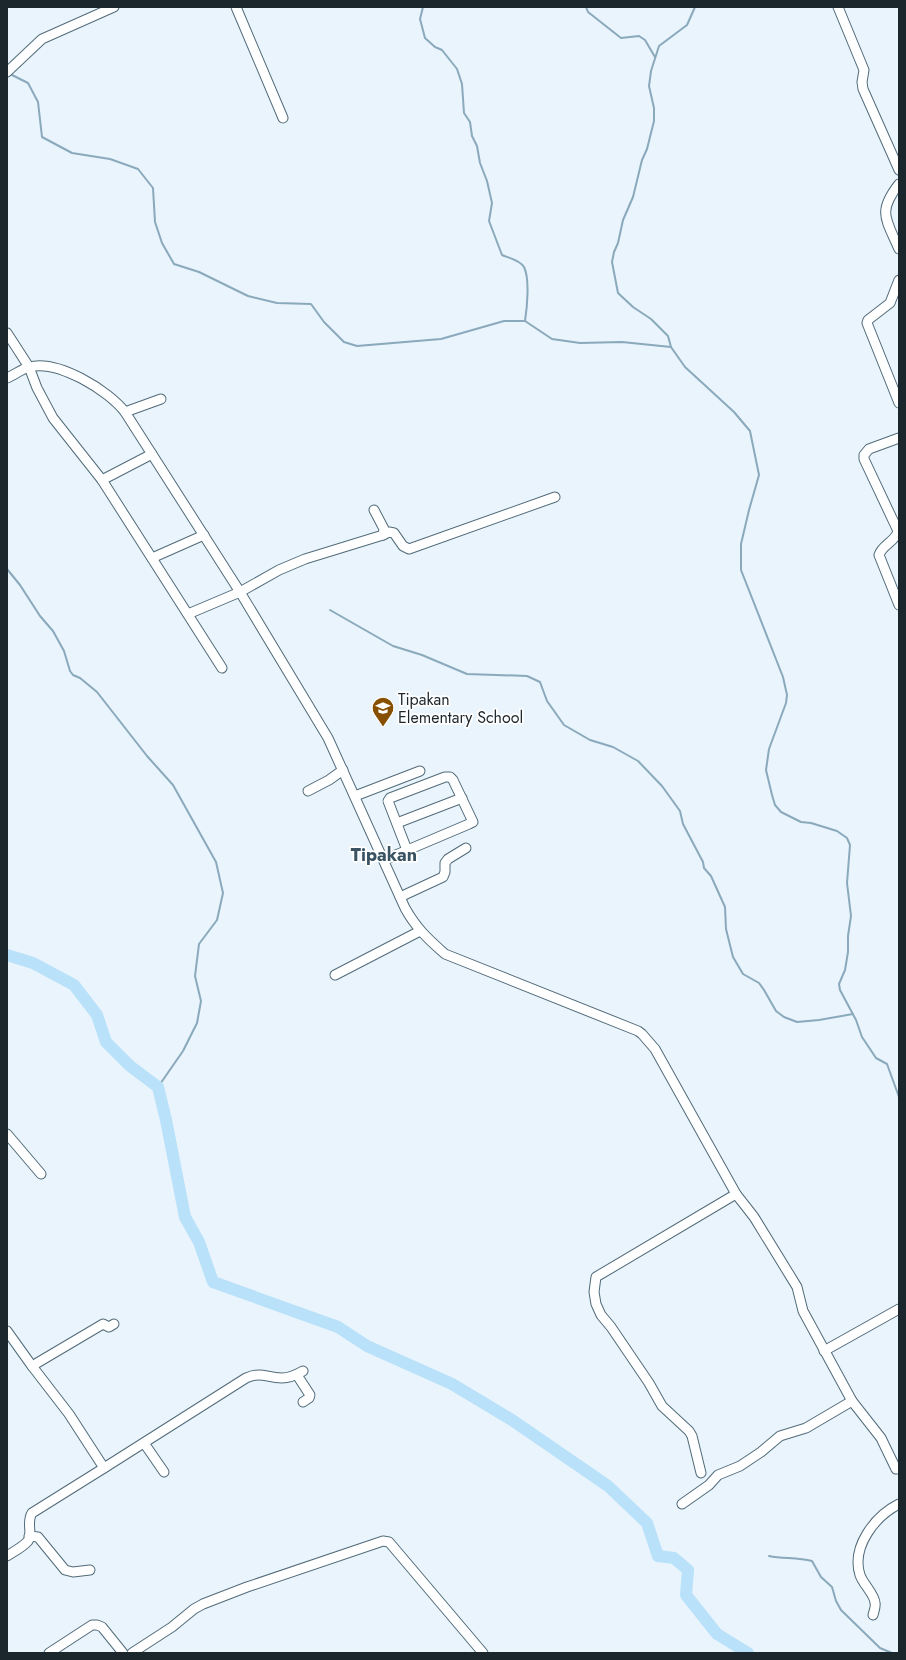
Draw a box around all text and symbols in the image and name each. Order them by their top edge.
place label: Tipakan Elementary School [398,688,523,729]
school or university icon: Tipakan Elementary School [370,695,396,728]
district label: Tipakan [351,842,417,868]

